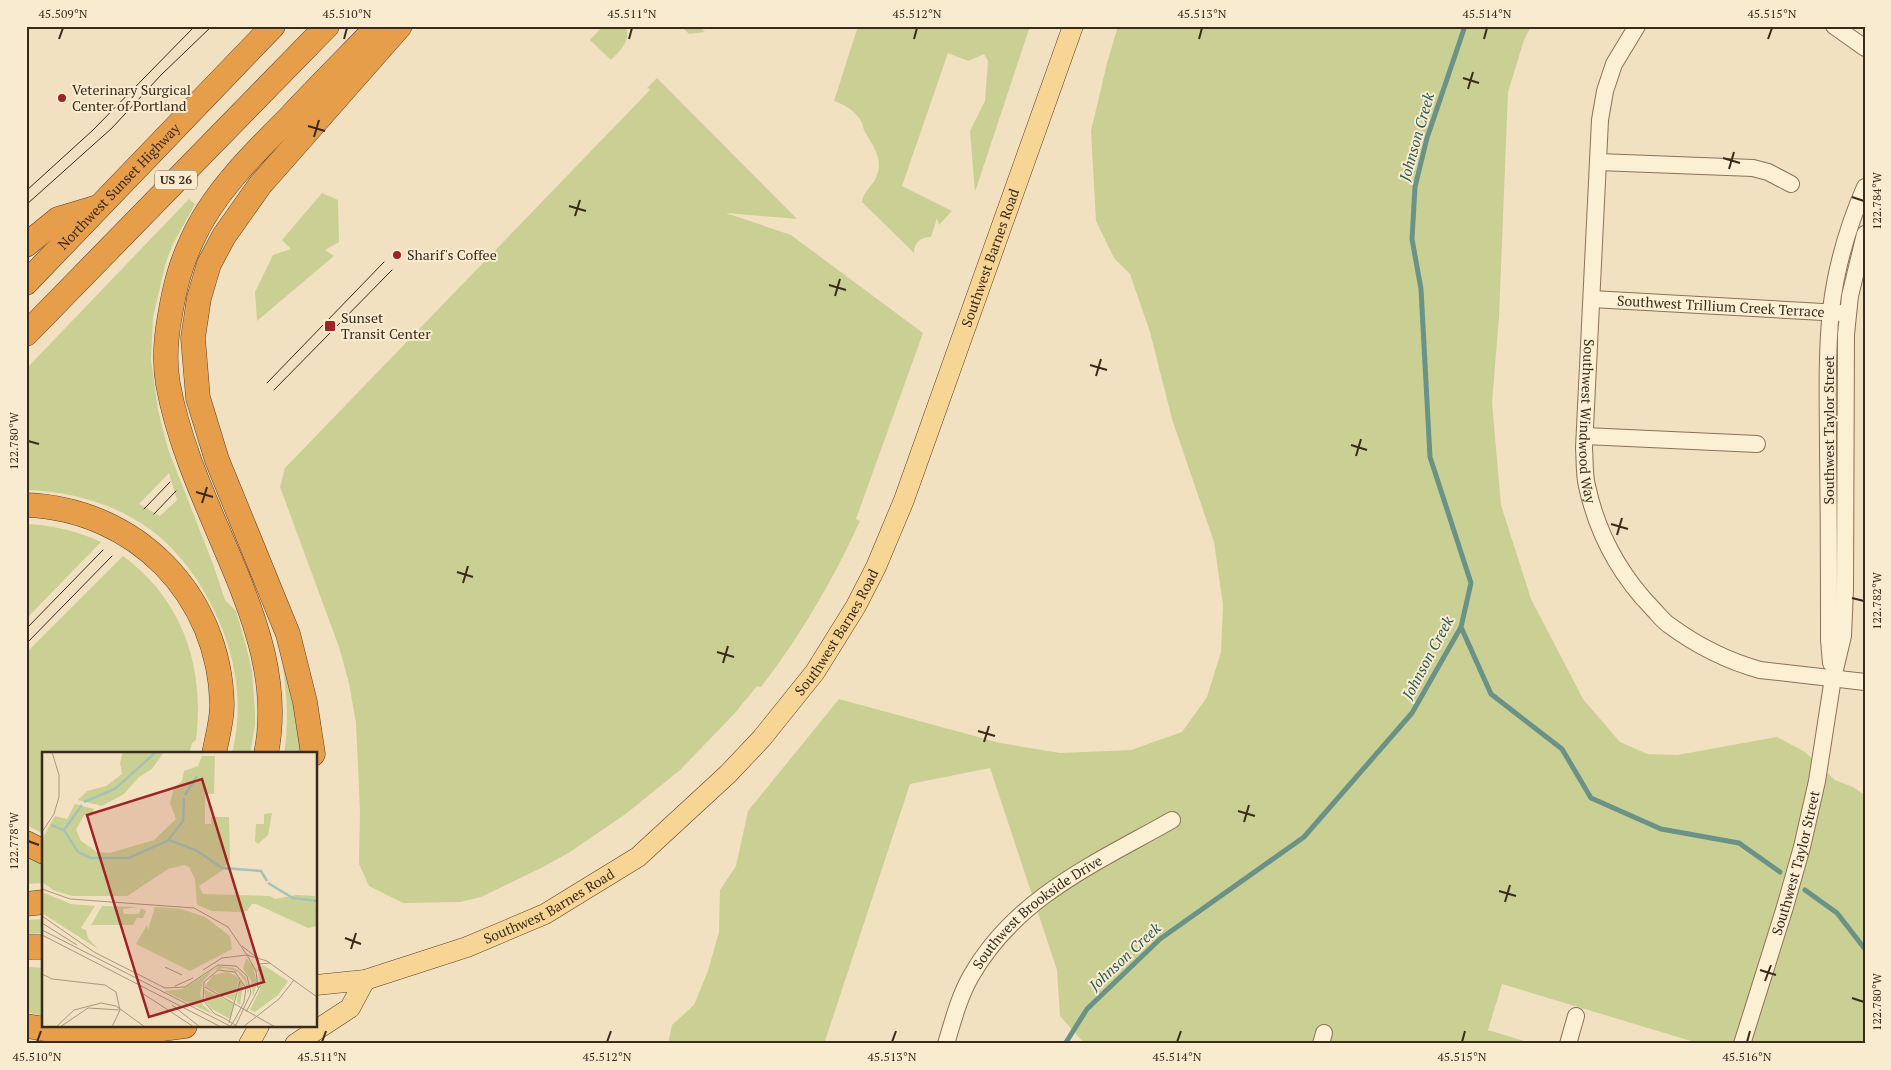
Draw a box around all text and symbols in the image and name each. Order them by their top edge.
text: 45.509°N [38,6,88,21]
text: 45.510°N [322,6,372,21]
text: 45.511°N [607,6,657,21]
text: 45.512°N [892,6,942,21]
text: 45.513°N [1177,6,1227,21]
text: 45.514°N [1462,6,1512,21]
text: 45.515°N [1747,6,1797,21]
place label: Veterinary Surgical Center of Portland [72,80,191,115]
water label: Johnson Creek [1394,89,1438,184]
marker: Veterinary Surgical Center of Portland [56,92,68,104]
street label: Northwest Sunset Highway [53,118,184,253]
road number: US 26 [155,170,197,190]
text: 122.784°W [1869,171,1884,230]
street label: Southwest Barnes Road [956,186,1023,330]
place label: Sharif's Coffee [407,245,497,264]
marker: Sharif's Coffee [391,249,403,261]
street label: Southwest Trillium Creek Terrace [1617,290,1825,321]
place label: Sunset Transit Center [341,308,431,343]
marker: Sunset Transit Center [323,319,337,333]
street label: Southwest Windwood Way [1575,339,1601,506]
street label: Southwest Taylor Street [1819,355,1838,504]
text: 122.780°W [6,411,21,470]
street label: Southwest Barnes Road [790,565,883,699]
text: 122.782°W [1869,571,1884,630]
water label: Johnson Creek [1396,612,1458,703]
inset map [42,752,318,1028]
street label: Southwest Taylor Street [1767,788,1824,937]
text: 122.778°W [6,811,21,870]
street label: Southwest Brookside Drive [968,851,1105,972]
street label: Southwest Barnes Road [480,864,618,948]
water label: Johnson Creek [1083,917,1165,995]
text: 122.780°W [1869,972,1884,1031]
text: 45.510°N [12,1049,62,1064]
text: 45.511°N [297,1049,347,1064]
text: 45.512°N [582,1049,632,1064]
text: 45.513°N [867,1049,917,1064]
text: 45.514°N [1152,1049,1202,1064]
text: 45.515°N [1437,1049,1487,1064]
text: 45.516°N [1722,1049,1772,1064]

